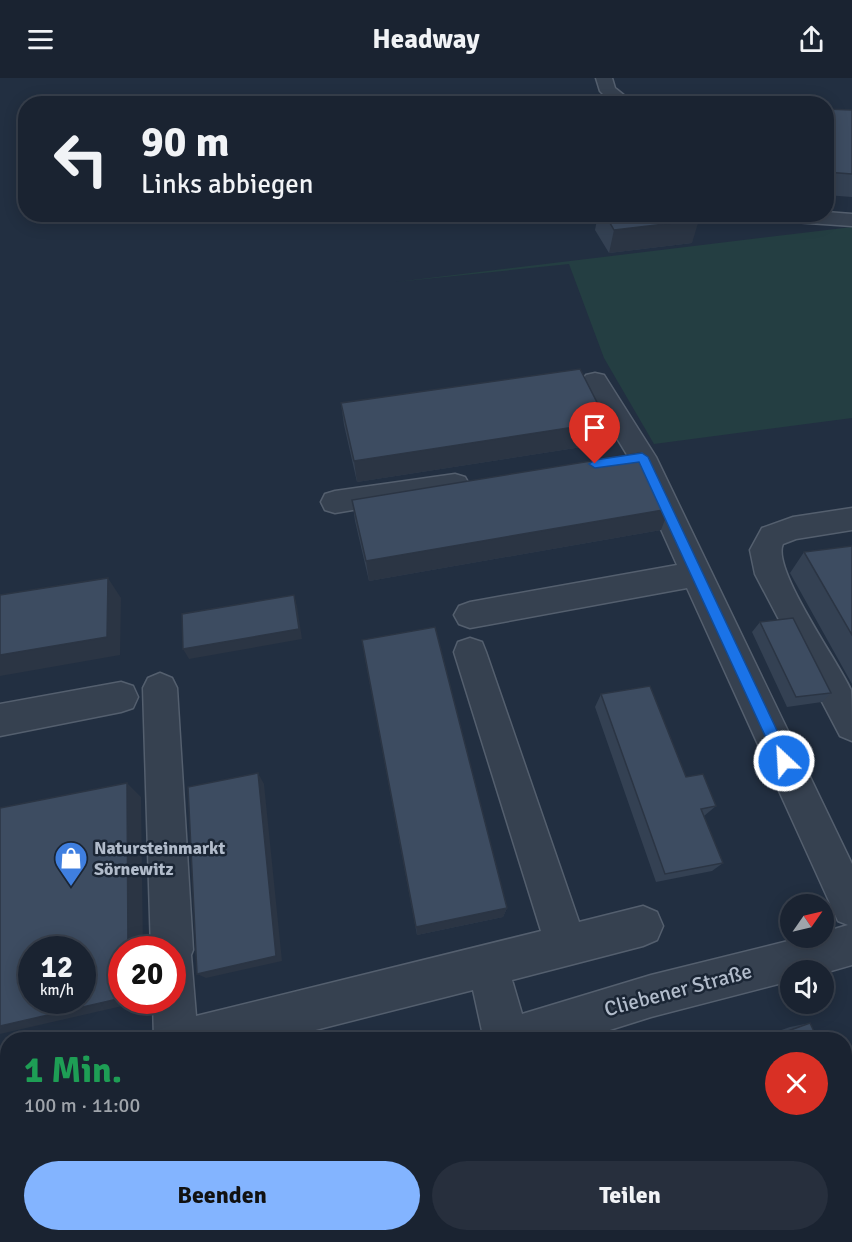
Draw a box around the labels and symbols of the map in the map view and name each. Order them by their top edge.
pin [569,402,620,464]
position arrow [752,729,816,793]
place label: Natursteinmarkt Sörnewitz [94,837,225,880]
shop icon: Natursteinmarkt Sörnewitz [53,840,89,887]
north arrow [780,894,834,948]
speed limit sign: 20 [108,936,186,1014]
street label: Cliebener Straße [601,958,755,1022]

